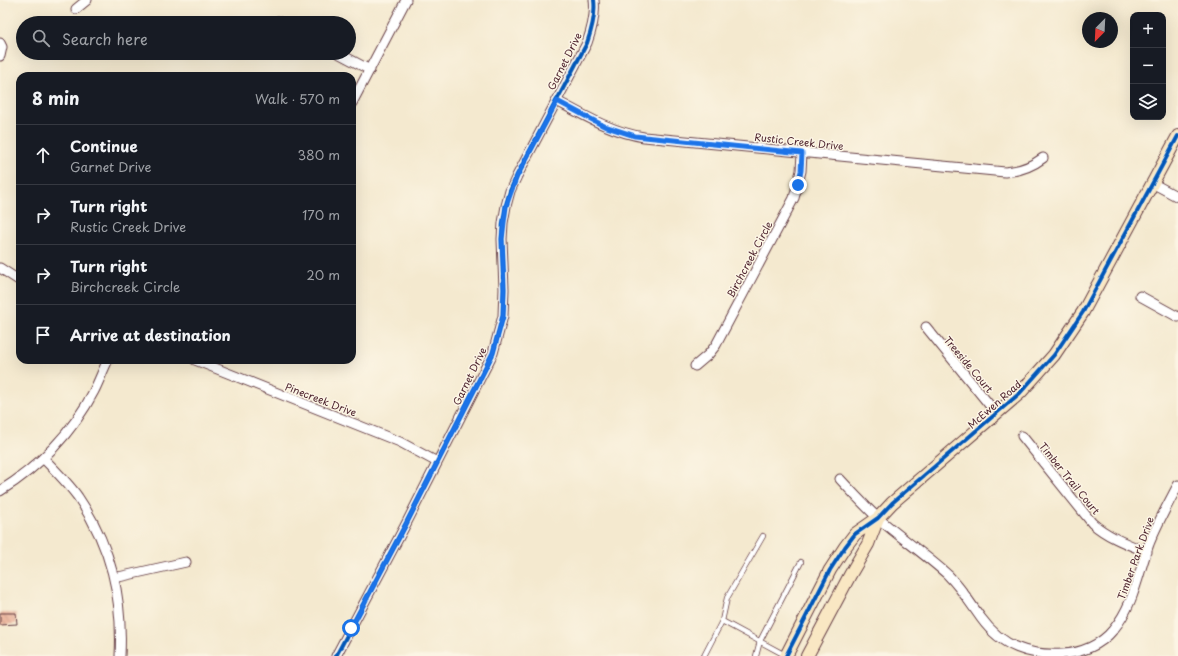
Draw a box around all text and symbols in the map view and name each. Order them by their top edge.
north arrow [1082,12,1118,48]
map controls [1130,12,1166,120]
button: + [1130,12,1166,48]
search box [16,16,356,60]
icon: search [30,27,52,49]
text: Search here [62,27,148,50]
street label: Garnet Drive [543,30,585,92]
button: − [1130,48,1166,84]
button: layers [1130,84,1166,120]
text: 8 min [32,85,80,111]
text: Walk · 570 m [255,89,340,108]
street label: Rustic Creek Drive [754,129,844,153]
text: Continue [70,134,138,157]
icon: ahead [32,144,54,166]
text: 380 m [297,145,340,164]
text: Garnet Drive [70,157,152,176]
route end [789,176,807,194]
text: Turn right [70,194,147,217]
icon: right [32,204,54,226]
text: 170 m [302,205,340,224]
text: Rustic Creek Drive [70,217,186,236]
street label: Birchcreek Circle [722,218,776,300]
text: Turn right [70,254,147,277]
icon: right [32,264,54,286]
text: 20 m [306,265,340,284]
text: Birchcreek Circle [70,277,180,296]
text: Arrive at destination [70,323,231,346]
icon: arrive [32,324,54,346]
street label: Treeside Court [941,332,997,396]
street label: Garnet Drive [449,345,489,407]
street label: McEwen Road [964,376,1024,432]
street label: Pinecreek Drive [283,378,359,420]
street label: Timber Trail Court [1036,439,1104,517]
street label: Timber Park Drive [1113,514,1157,602]
route start [342,619,360,637]

